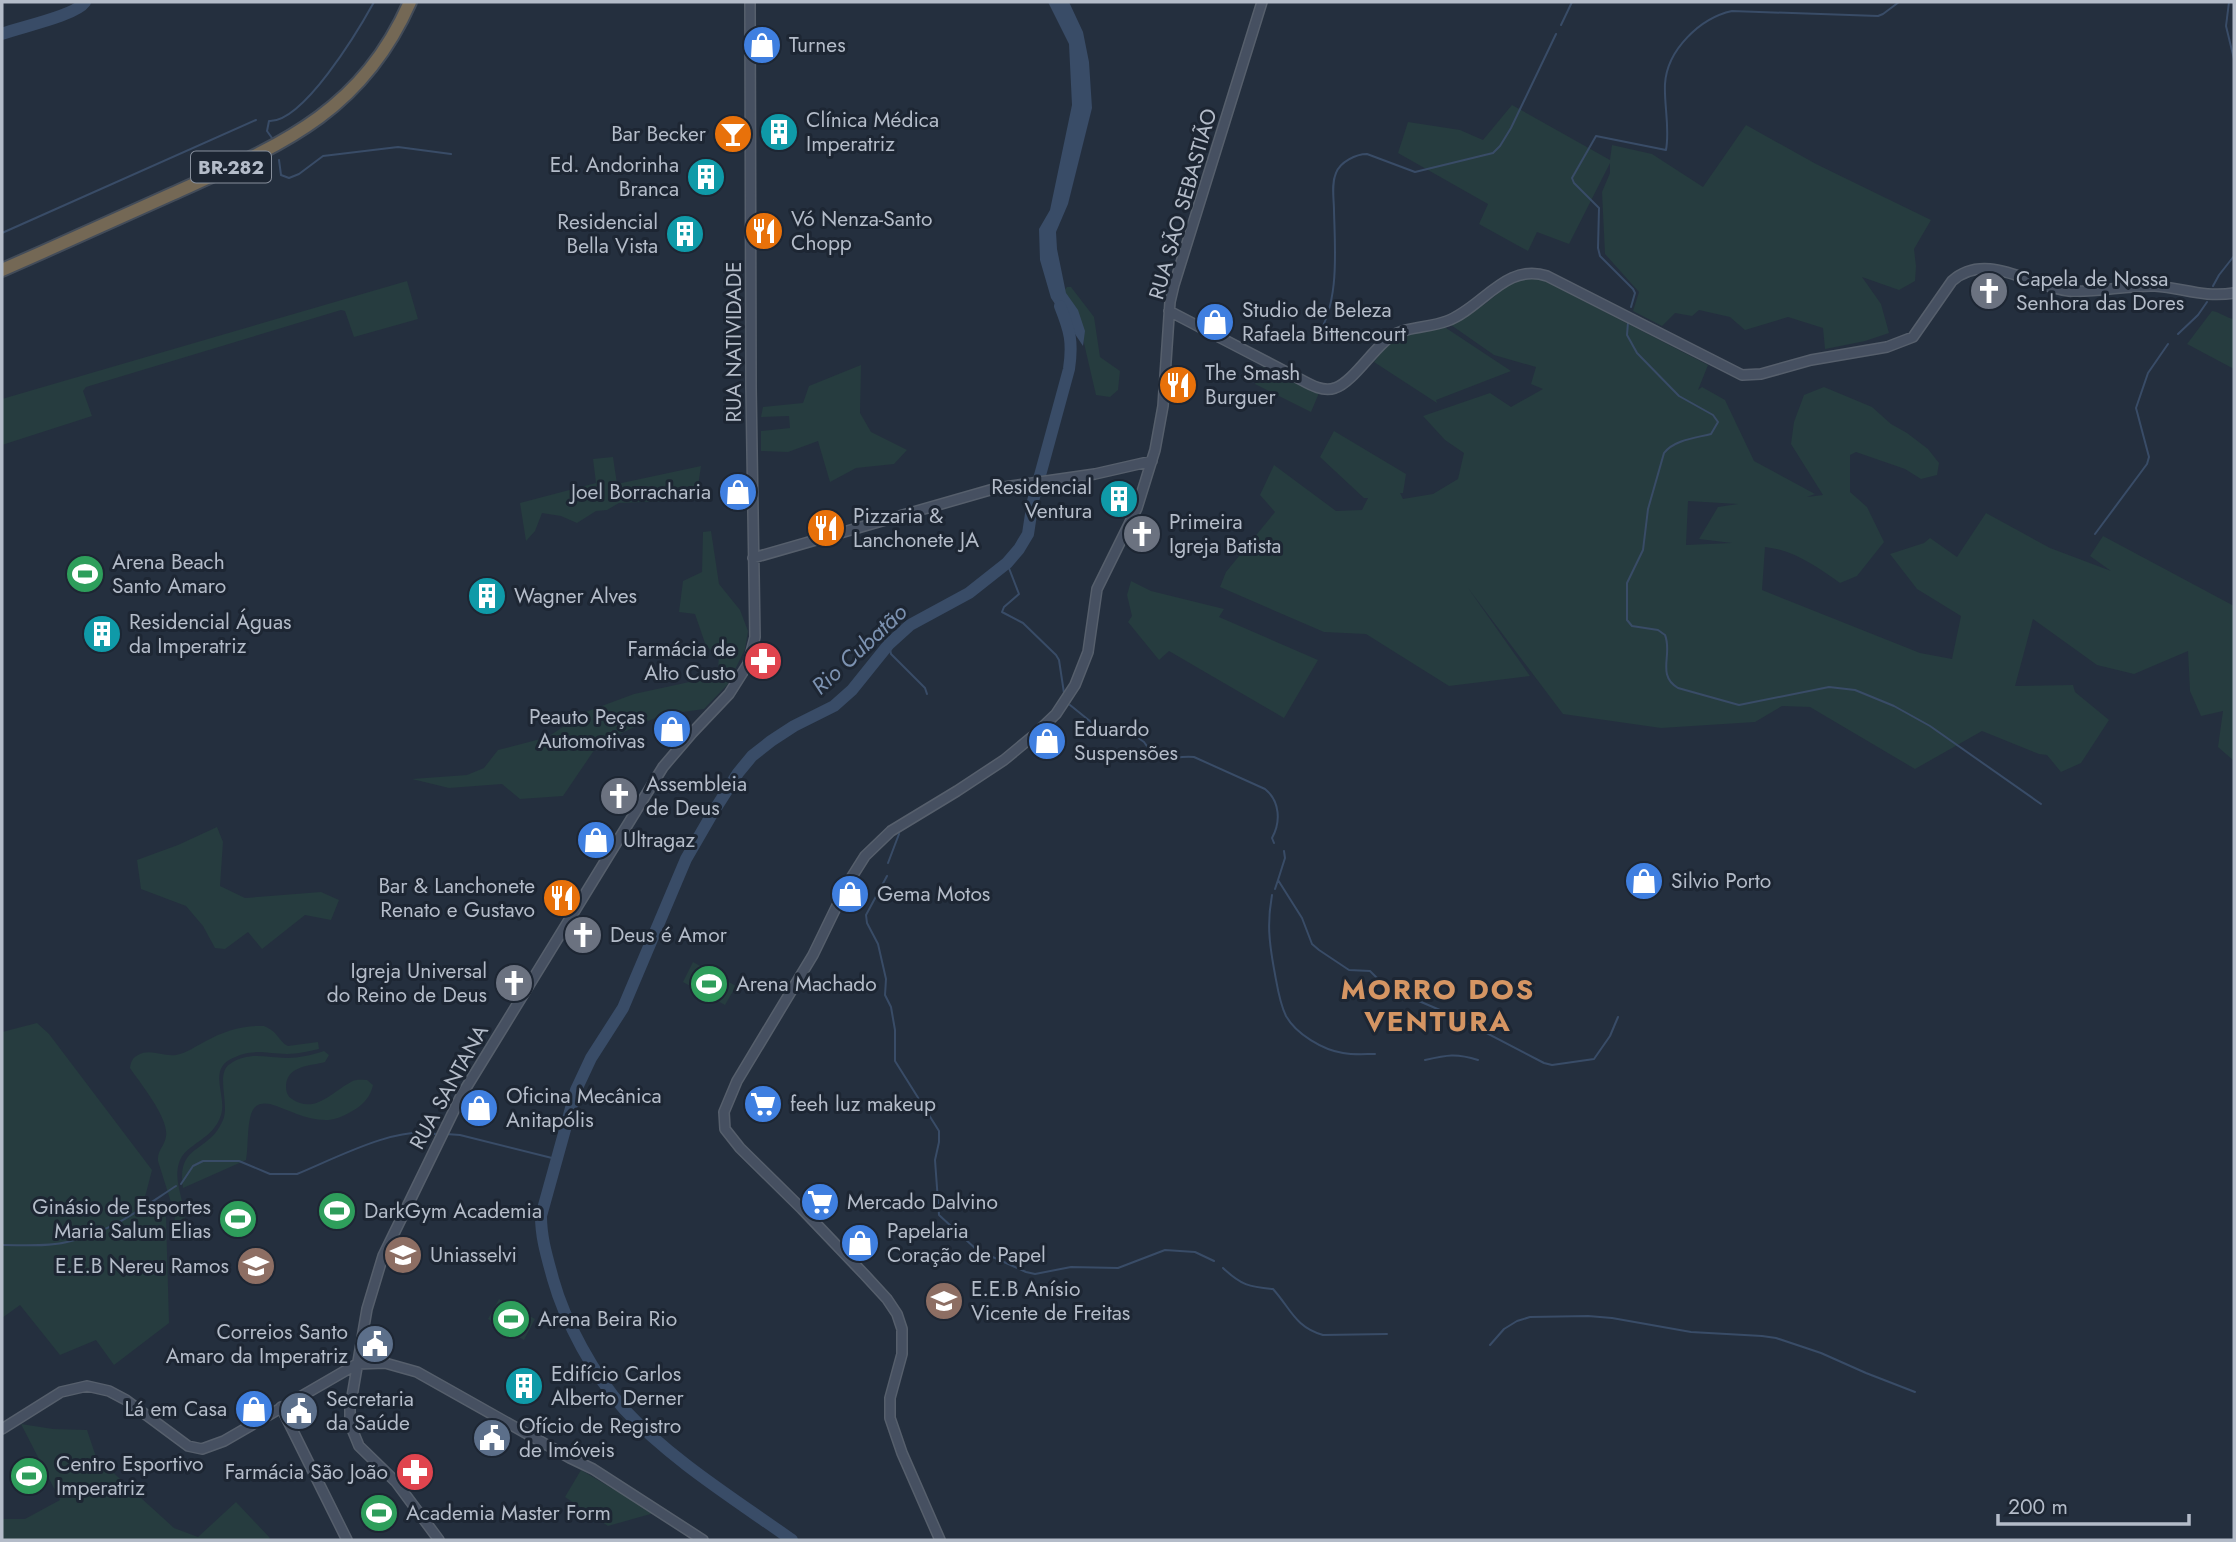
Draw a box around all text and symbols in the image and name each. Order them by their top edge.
shop icon: Turnes [741,24,783,66]
place label: Turnes [789,30,846,60]
place label: Clínica Médica Imperatriz [806,105,939,159]
street label: RUA SÃO SEBASTIÃO [1141,105,1225,303]
building icon: Clínica Médica Imperatriz [758,111,800,153]
bar icon: Bar Becker [712,113,754,155]
place label: Bar Becker [611,119,707,149]
place label: Ed. Andorinha Branca [550,150,679,204]
road number: BR-282 [191,152,271,182]
building icon: Ed. Andorinha Branca [685,156,727,198]
place label: Vó Nenza-Santo Chopp [791,204,932,258]
place label: Residencial Bella Vista [557,207,658,261]
restaurant icon: Vó Nenza-Santo Chopp [743,210,785,252]
building icon: Residencial Bella Vista [664,213,706,255]
street label: RUA NATIVIDADE [719,262,749,423]
place label: Capela de Nossa Senhora das Dores [2016,264,2184,318]
church icon: Capela de Nossa Senhora das Dores [1968,270,2010,312]
place label: Studio de Beleza Rafaela Bittencourt [1242,295,1406,349]
shop icon: Studio de Beleza Rafaela Bittencourt [1194,301,1236,343]
place label: The Smash Burguer [1205,358,1300,412]
restaurant icon: The Smash Burguer [1157,364,1199,406]
shop icon: Joel Borracharia [717,471,759,513]
place label: Residencial Ventura [991,472,1092,526]
place label: Joel Borracharia [568,477,711,507]
building icon: Residencial Ventura [1098,478,1140,520]
place label: Pizzaria & Lanchonete JA [853,501,979,555]
restaurant icon: Pizzaria & Lanchonete JA [805,507,847,549]
place label: Primeira Igreja Batista [1169,507,1281,561]
church icon: Primeira Igreja Batista [1121,513,1163,555]
place label: Arena Beach Santo Amaro [112,547,226,601]
sports icon: Arena Beach Santo Amaro [64,553,106,595]
building icon: Wagner Alves [466,575,508,617]
place label: Wagner Alves [514,581,637,611]
water label: Rio Cubatão [803,595,915,702]
place label: Residencial Águas da Imperatriz [129,607,291,661]
building icon: Residencial Águas da Imperatriz [81,613,123,655]
place label: Farmácia de Alto Custo [628,634,736,688]
pharmacy icon: Farmácia de Alto Custo [742,640,784,682]
place label: Peauto Peças Automotivas [529,702,645,756]
shop icon: Peauto Peças Automotivas [651,708,693,750]
place label: Eduardo Suspensões [1074,714,1178,768]
shop icon: Eduardo Suspensões [1026,720,1068,762]
place label: Assembleia de Deus [646,769,747,823]
church icon: Assembleia de Deus [598,775,640,817]
shop icon: Ultragaz [575,819,617,861]
place label: Ultragaz [623,825,695,855]
shop icon: Silvio Porto [1623,860,1665,902]
place label: Silvio Porto [1671,866,1771,896]
place label: Bar & Lanchonete Renato e Gustavo [378,871,535,925]
shop icon: Gema Motos [829,873,871,915]
restaurant icon: Bar & Lanchonete Renato e Gustavo [541,877,583,919]
place label: Gema Motos [877,879,990,909]
church icon: Deus é Amor [562,914,604,956]
place label: Deus é Amor [610,920,728,950]
place label: Igreja Universal do Reino de Deus [327,956,487,1010]
church icon: Igreja Universal do Reino de Deus [493,962,535,1004]
sports icon: Arena Machado [688,963,730,1005]
place label: Arena Machado [736,969,877,999]
district label: MORRO DOS VENTURA [1341,969,1535,1042]
street label: RUA SANTANA [402,1019,496,1155]
place label: Oficina Mecânica Anitapólis [506,1081,662,1135]
supermarket icon: feeh luz makeup [742,1083,784,1125]
shop icon: Oficina Mecânica Anitapólis [458,1087,500,1129]
place label: feeh luz makeup [790,1089,936,1119]
supermarket icon: Mercado Dalvino [799,1181,841,1223]
place label: Mercado Dalvino [847,1187,998,1217]
sports icon: DarkGym Academia [316,1190,358,1232]
place label: Ginásio de Esportes Maria Salum Elias [32,1192,211,1246]
place label: DarkGym Academia [364,1196,542,1226]
sports icon: Ginásio de Esportes Maria Salum Elias [217,1198,259,1240]
place label: Papelaria Coração de Papel [887,1216,1046,1270]
shop icon: Papelaria Coração de Papel [839,1222,881,1264]
school or university icon: Uniasselvi [382,1234,424,1276]
place label: Uniasselvi [430,1240,517,1270]
school or university icon: E.E.B Nereu Ramos [235,1245,277,1287]
place label: E.E.B Nereu Ramos [55,1251,229,1281]
place label: E.E.B Anísio Vicente de Freitas [971,1274,1130,1328]
school or university icon: E.E.B Anísio Vicente de Freitas [923,1280,965,1322]
sports icon: Arena Beira Rio [490,1298,532,1340]
place label: Arena Beira Rio [538,1304,677,1334]
place label: Correios Santo Amaro da Imperatriz [166,1317,348,1371]
public building icon: Correios Santo Amaro da Imperatriz [354,1323,396,1365]
place label: Edifício Carlos Alberto Derner [551,1359,685,1413]
building icon: Edifício Carlos Alberto Derner [503,1365,545,1407]
place label: Secretaria da Saúde [326,1384,414,1438]
shop icon: Lá em Casa [233,1388,275,1430]
public building icon: Secretaria da Saúde [278,1390,320,1432]
place label: Lá em Casa [125,1394,227,1424]
place label: Ofício de Registro de Imóveis [519,1411,681,1465]
public building icon: Ofício de Registro de Imóveis [471,1417,513,1459]
place label: Centro Esportivo Imperatriz [56,1449,203,1503]
pharmacy icon: Farmácia São João [394,1451,436,1493]
sports icon: Centro Esportivo Imperatriz [8,1455,50,1497]
place label: Farmácia São João [225,1457,388,1487]
scale bar [1998,1482,2189,1526]
sports icon: Academia Master Form [358,1492,400,1534]
text: 200 m [2008,1492,2068,1522]
place label: Academia Master Form [406,1498,611,1528]

